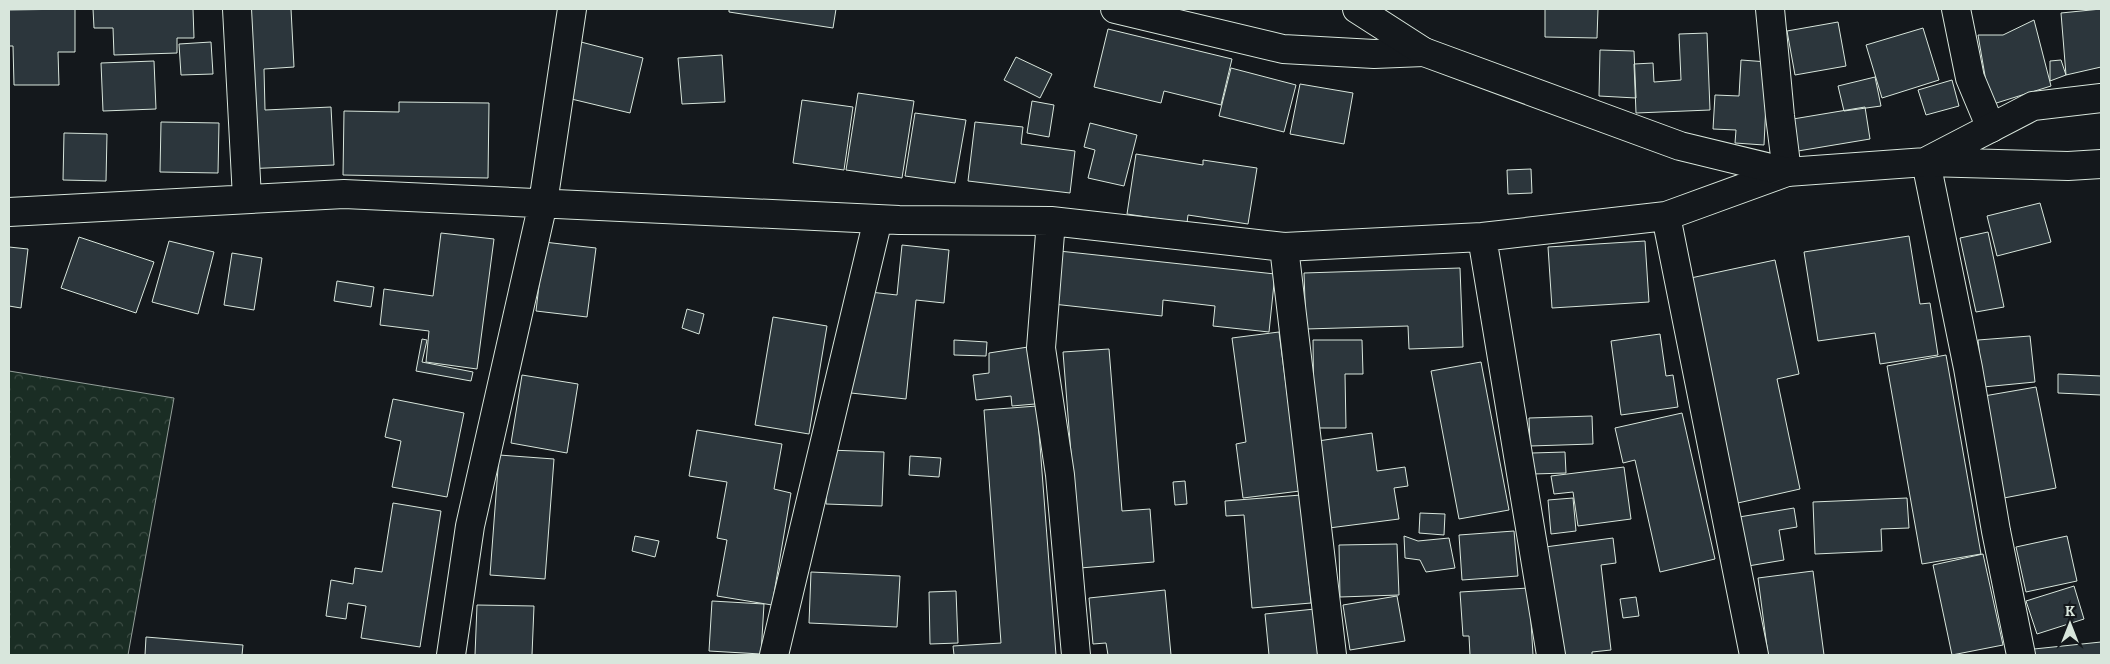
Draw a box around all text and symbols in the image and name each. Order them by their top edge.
north arrow [2045,599,2095,649]
text: K [2065,603,2075,620]

